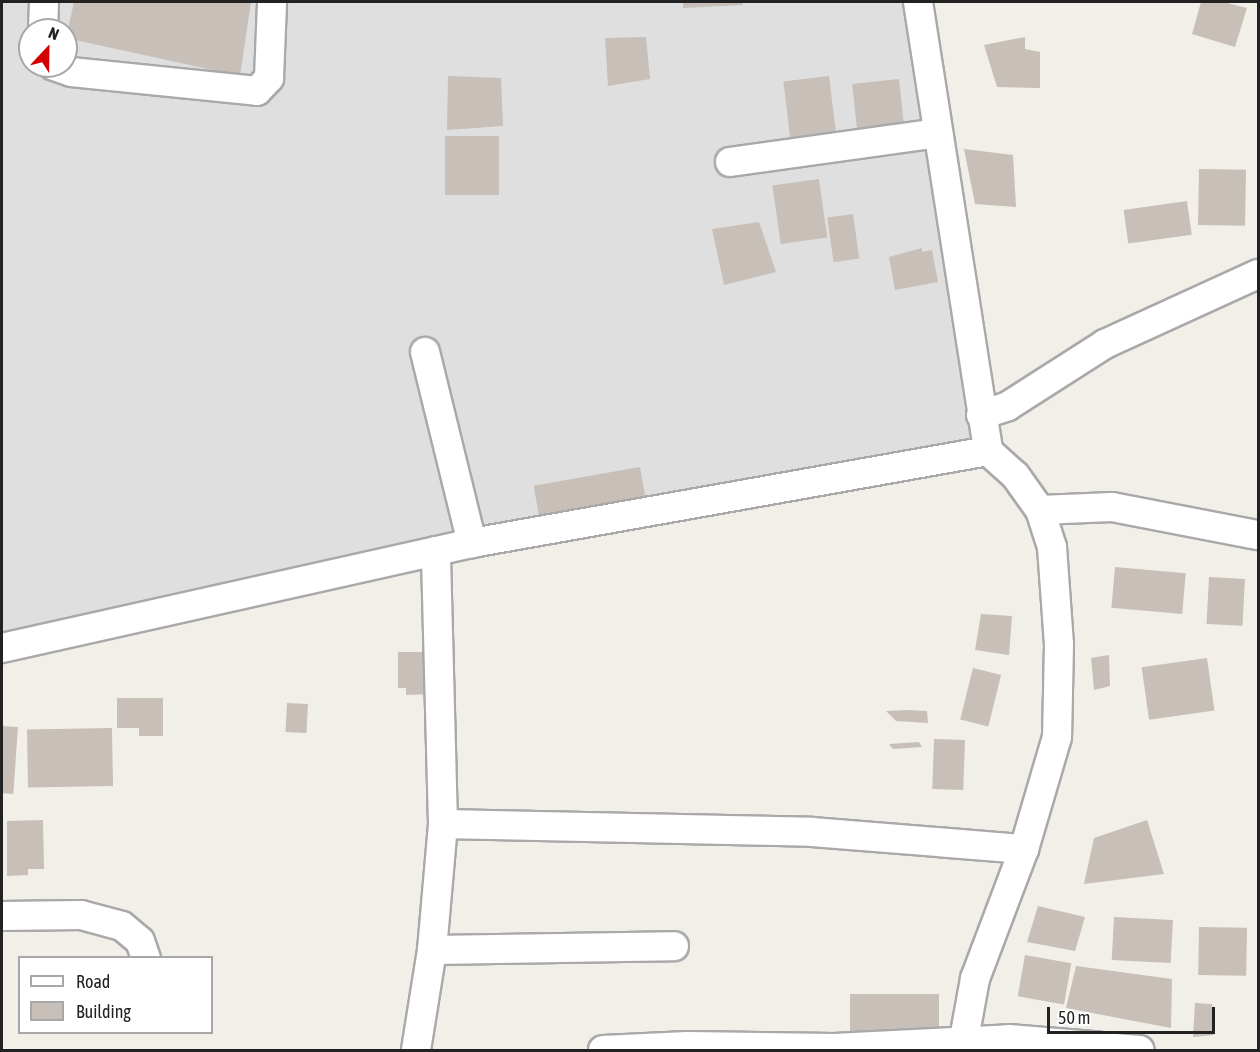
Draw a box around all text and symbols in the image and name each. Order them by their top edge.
north arrow [18,18,78,78]
text: N [46,23,62,43]
legend [18,956,213,1034]
text: Road [76,971,110,992]
scale bar [1050,995,1218,1033]
text: Building [76,1001,131,1022]
text: 50 m [1058,1007,1090,1028]

